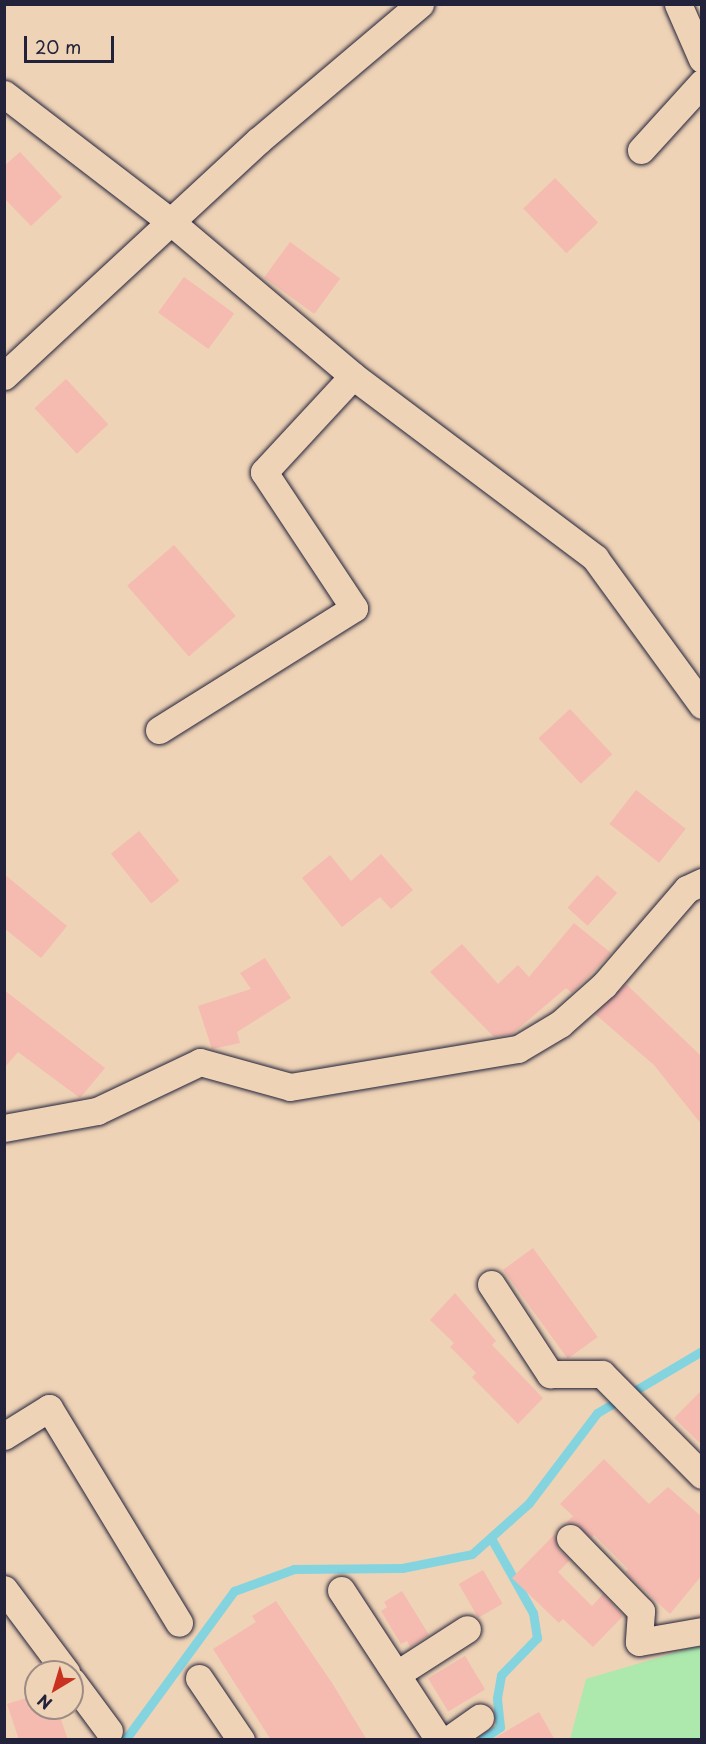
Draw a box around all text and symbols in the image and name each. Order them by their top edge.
scale bar [27,24,117,62]
text: 20 m [35,33,81,60]
north arrow [24,1660,84,1720]
text: N [32,1689,57,1716]

